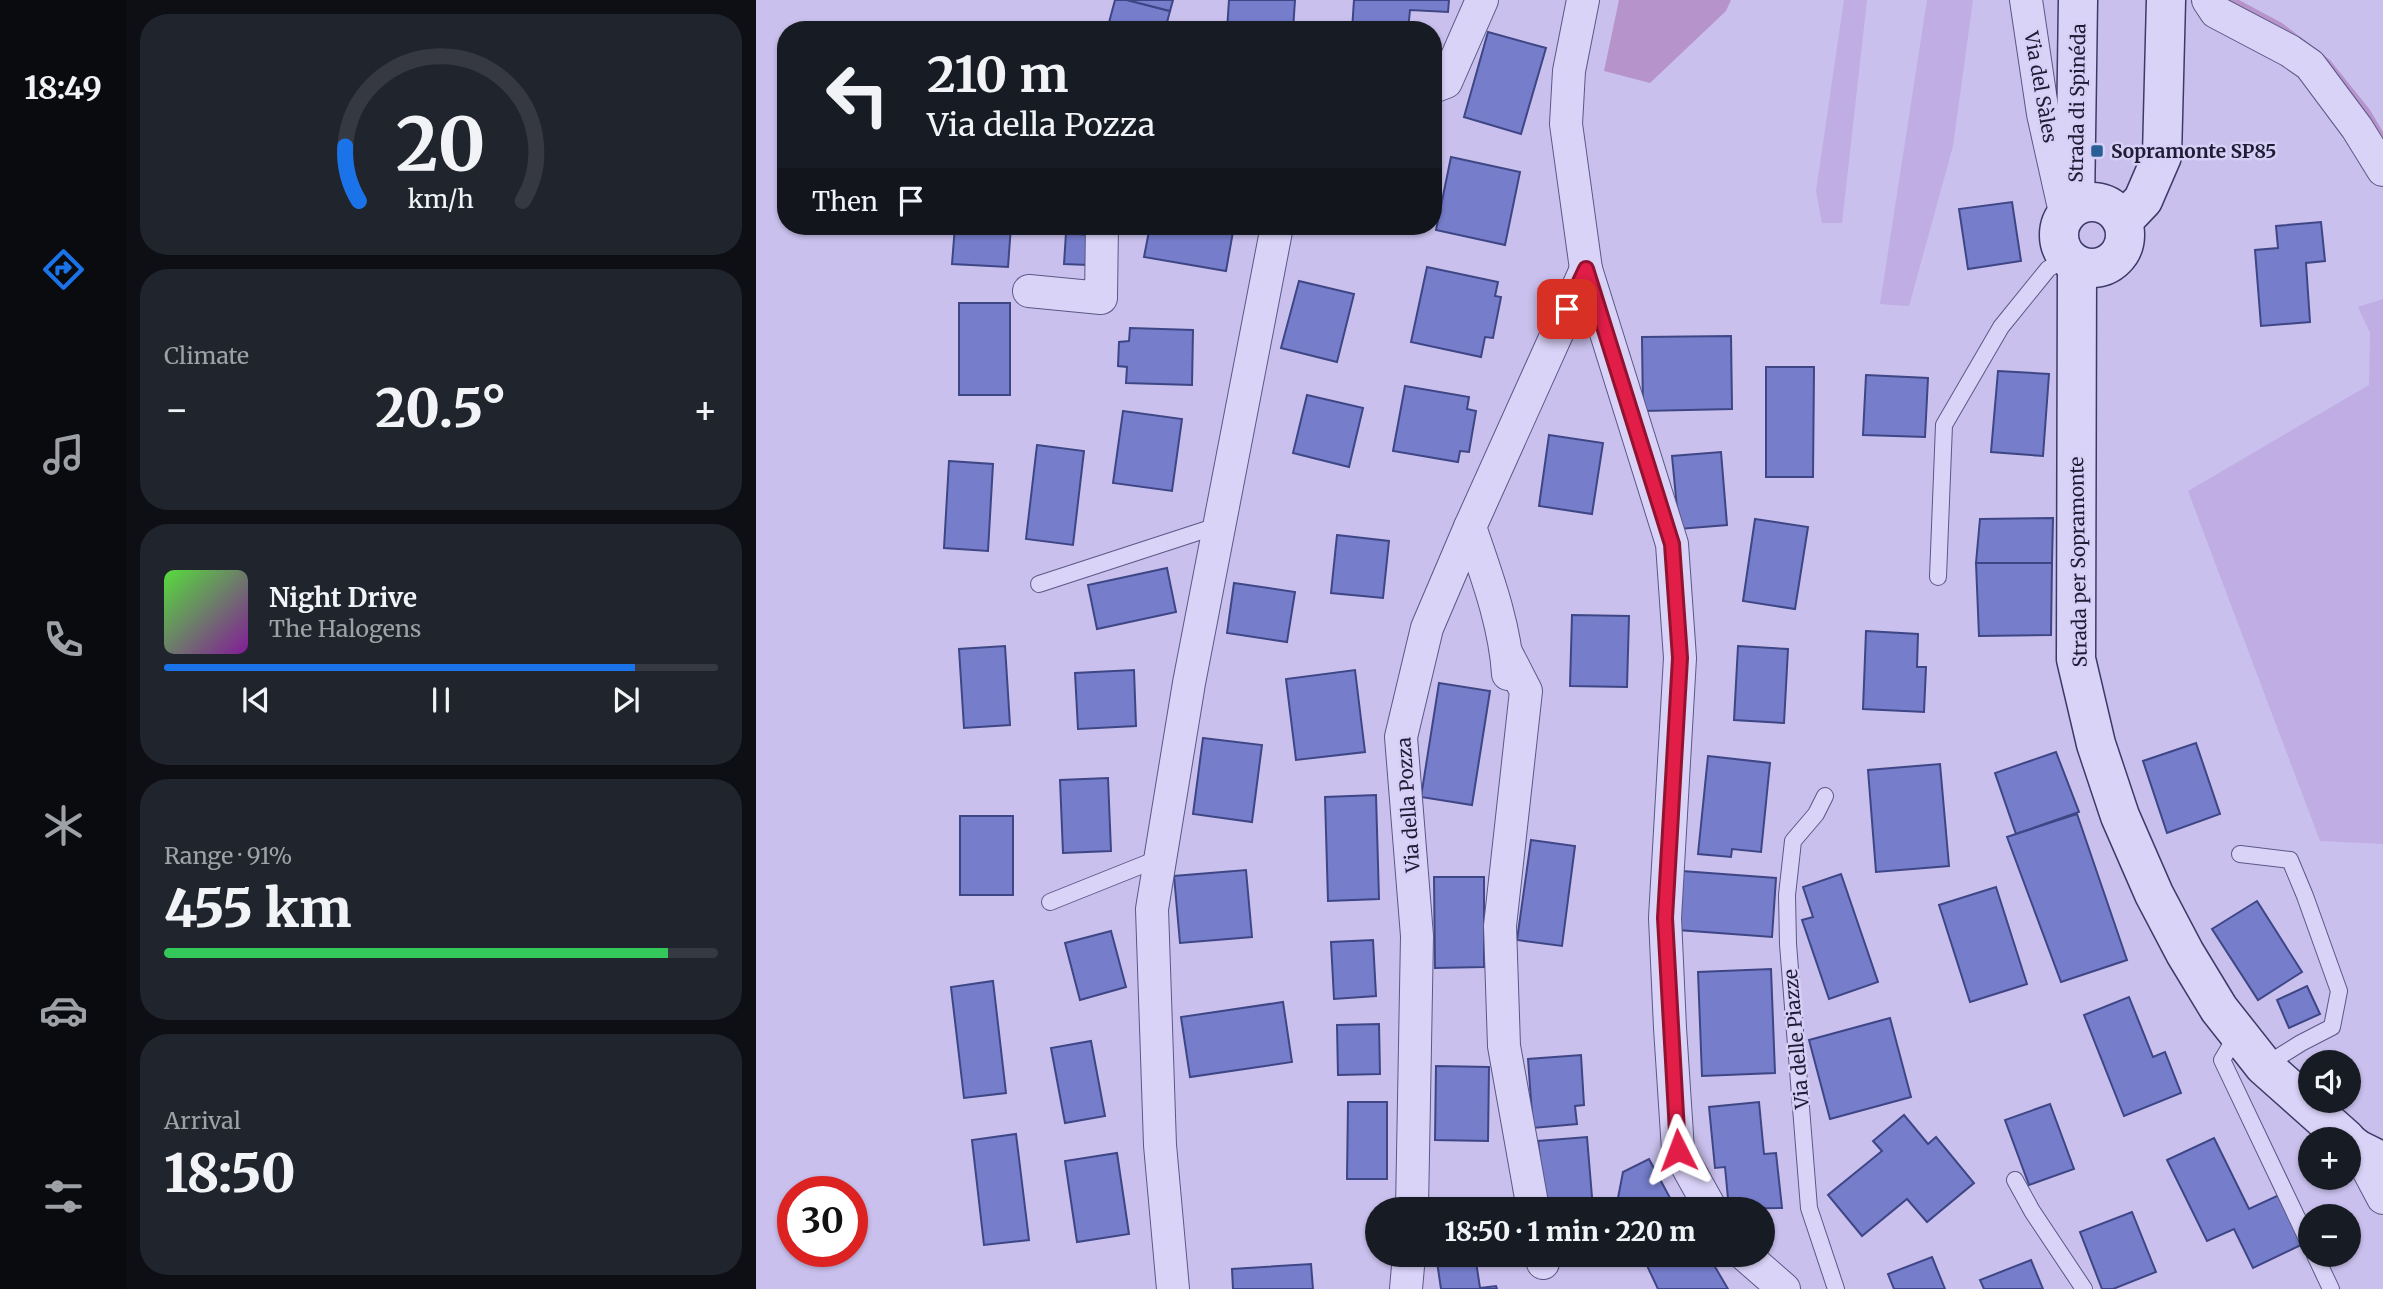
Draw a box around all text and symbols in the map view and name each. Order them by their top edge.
street label: Strada di Spinéda [2064,23,2090,183]
street label: Via del Sàles [2019,29,2063,144]
text: 210 m [927,44,1068,105]
icon: left [812,49,903,140]
text: 18:49 [24,68,102,108]
text: 20 [396,99,486,191]
text: Via della Pozza [927,105,1155,145]
place label: Sopramonte SP85 [2111,139,2276,163]
marker: Sopramonte SP85 [2089,143,2105,159]
text: km/h [408,182,474,214]
icon: arrive [892,182,930,220]
text: Then [812,185,878,218]
icon: directions [39,245,88,294]
pin [1537,279,1597,339]
icon: arrive [1548,290,1586,328]
text: Climate [164,341,249,370]
text: 20.5° [375,376,507,441]
text: − [164,386,189,433]
text: + [693,386,718,433]
icon: music [39,430,88,479]
street label: Strada per Sopramonte [2064,456,2092,667]
text: Night Drive [269,581,417,614]
text: The Halogens [269,614,421,643]
icon: phone [39,615,88,664]
icon: previous [237,681,275,719]
icon: pause [422,681,460,719]
icon: next [607,681,645,719]
street label: Via della Pozza [1391,737,1425,874]
icon: climate [39,801,88,850]
text: Range · 91% [164,841,292,870]
text: 455 km [164,876,352,941]
street label: Via delle Piazze [1778,968,1814,1111]
icon: car [39,986,88,1035]
map controls [2298,1050,2361,1267]
button: sound [2298,1050,2361,1113]
text: Arrival [164,1106,241,1135]
position arrow [1641,1113,1715,1187]
button: + [2298,1127,2361,1190]
text: 18:50 [164,1141,296,1206]
icon: filters [39,1172,88,1221]
speed limit sign: 30 [777,1176,868,1267]
button: − [2298,1204,2361,1267]
text: 18:50 · 1 min · 220 m [1444,1215,1696,1248]

